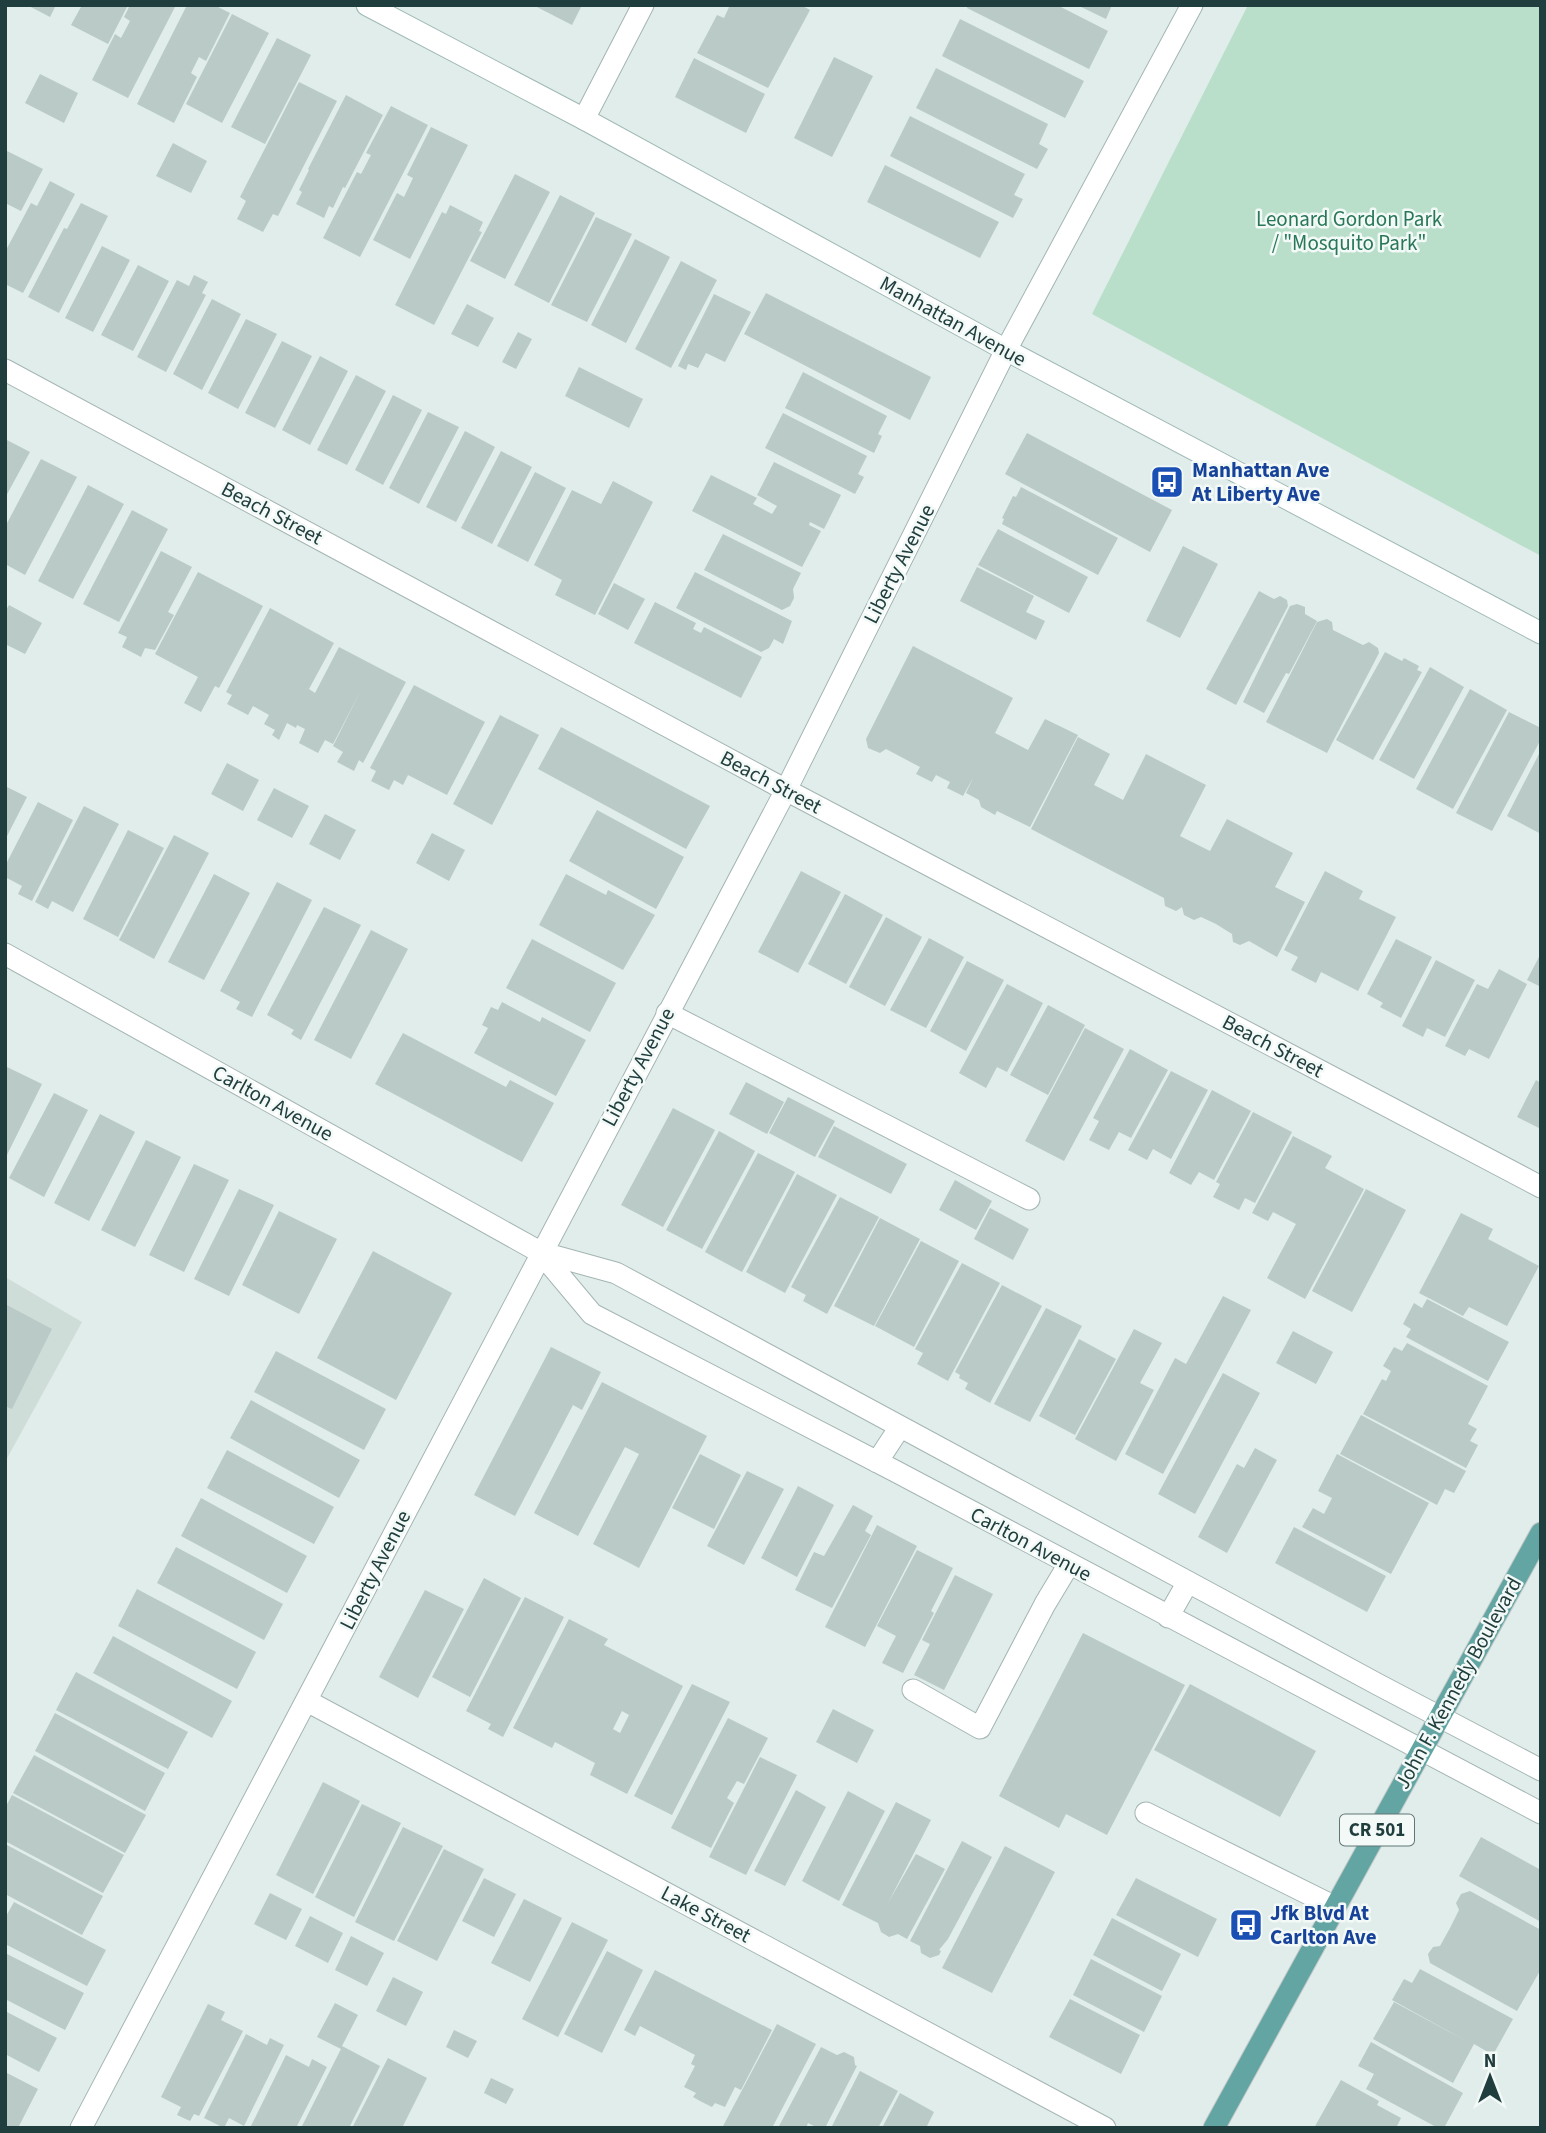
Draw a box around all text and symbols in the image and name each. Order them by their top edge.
park label: Leonard Gordon Park / "Mosquito Park" [1256,204,1443,258]
street label: Manhattan Avenue [874,268,1032,374]
place label: Manhattan Ave At Liberty Ave [1191,455,1330,509]
bus stop icon: Manhattan Ave At Liberty Ave [1148,463,1186,501]
street label: Beach Street [216,474,328,552]
street label: Liberty Avenue [856,499,942,629]
street label: Beach Street [715,743,827,821]
street label: Liberty Avenue [594,1002,682,1132]
street label: Beach Street [1217,1007,1329,1085]
street label: Carlton Avenue [207,1057,339,1149]
street label: Carlton Avenue [965,1499,1097,1589]
street label: Liberty Avenue [332,1505,418,1635]
street label: John F. Kennedy Boulevard [1387,1572,1529,1794]
road number: CR 501 [1340,1814,1414,1846]
street label: Lake Street [656,1878,756,1950]
place label: Jfk Blvd At Carlton Ave [1270,1898,1377,1952]
bus stop icon: Jfk Blvd At Carlton Ave [1227,1906,1265,1944]
north arrow [1455,2042,1525,2112]
text: N [1484,2048,1496,2075]

